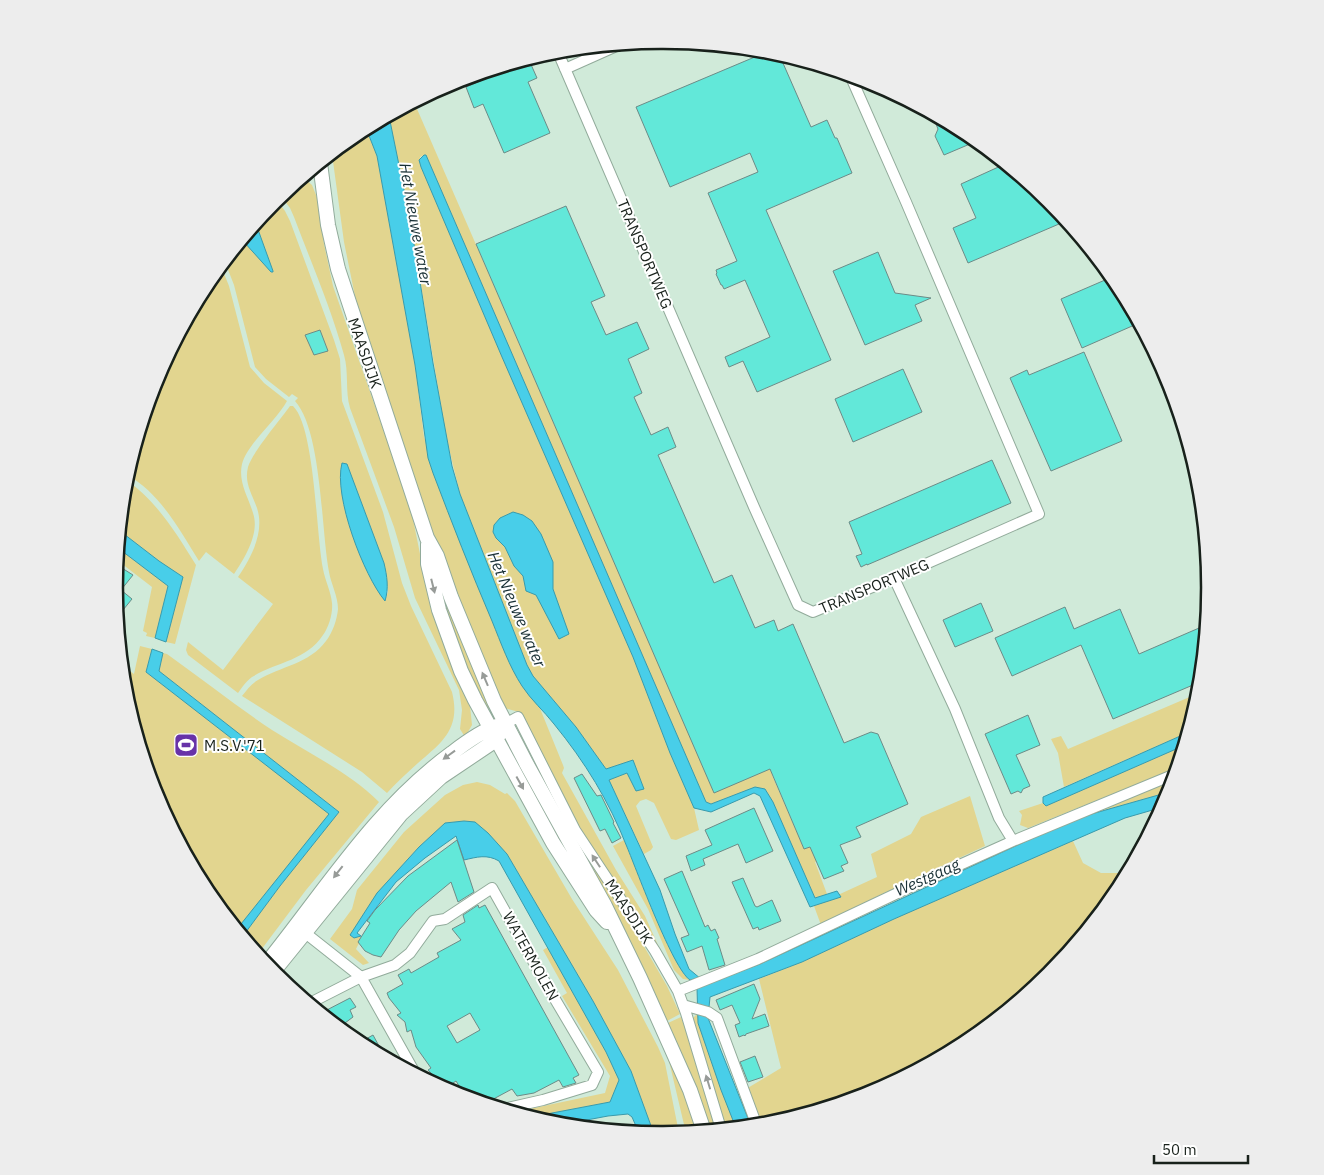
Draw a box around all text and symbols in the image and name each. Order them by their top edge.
water label: Het Nieuwe water [395,161,437,288]
street label: TRANSPORTWEG [613,196,677,312]
street label: MAASDIJK [344,315,386,391]
water label: Het Nieuwe water [484,548,551,671]
street label: TRANSPORTWEG [816,554,932,618]
one-way arrow [429,578,437,593]
one-way arrow [481,672,489,686]
sports icon: M.S.V.'71 [173,732,199,758]
place label: M.S.V.'71 [204,736,265,755]
one-way arrow [442,750,456,760]
one-way arrow [516,775,524,790]
water label: Westgaag [891,854,963,900]
one-way arrow [591,855,600,868]
one-way arrow [332,865,343,878]
street label: MAASDIJK [601,875,657,947]
street label: WATERMOLEN [499,908,563,1004]
one-way arrow [703,1075,711,1090]
scale bar [1154,1132,1248,1164]
text: 50 m [1162,1140,1197,1159]

